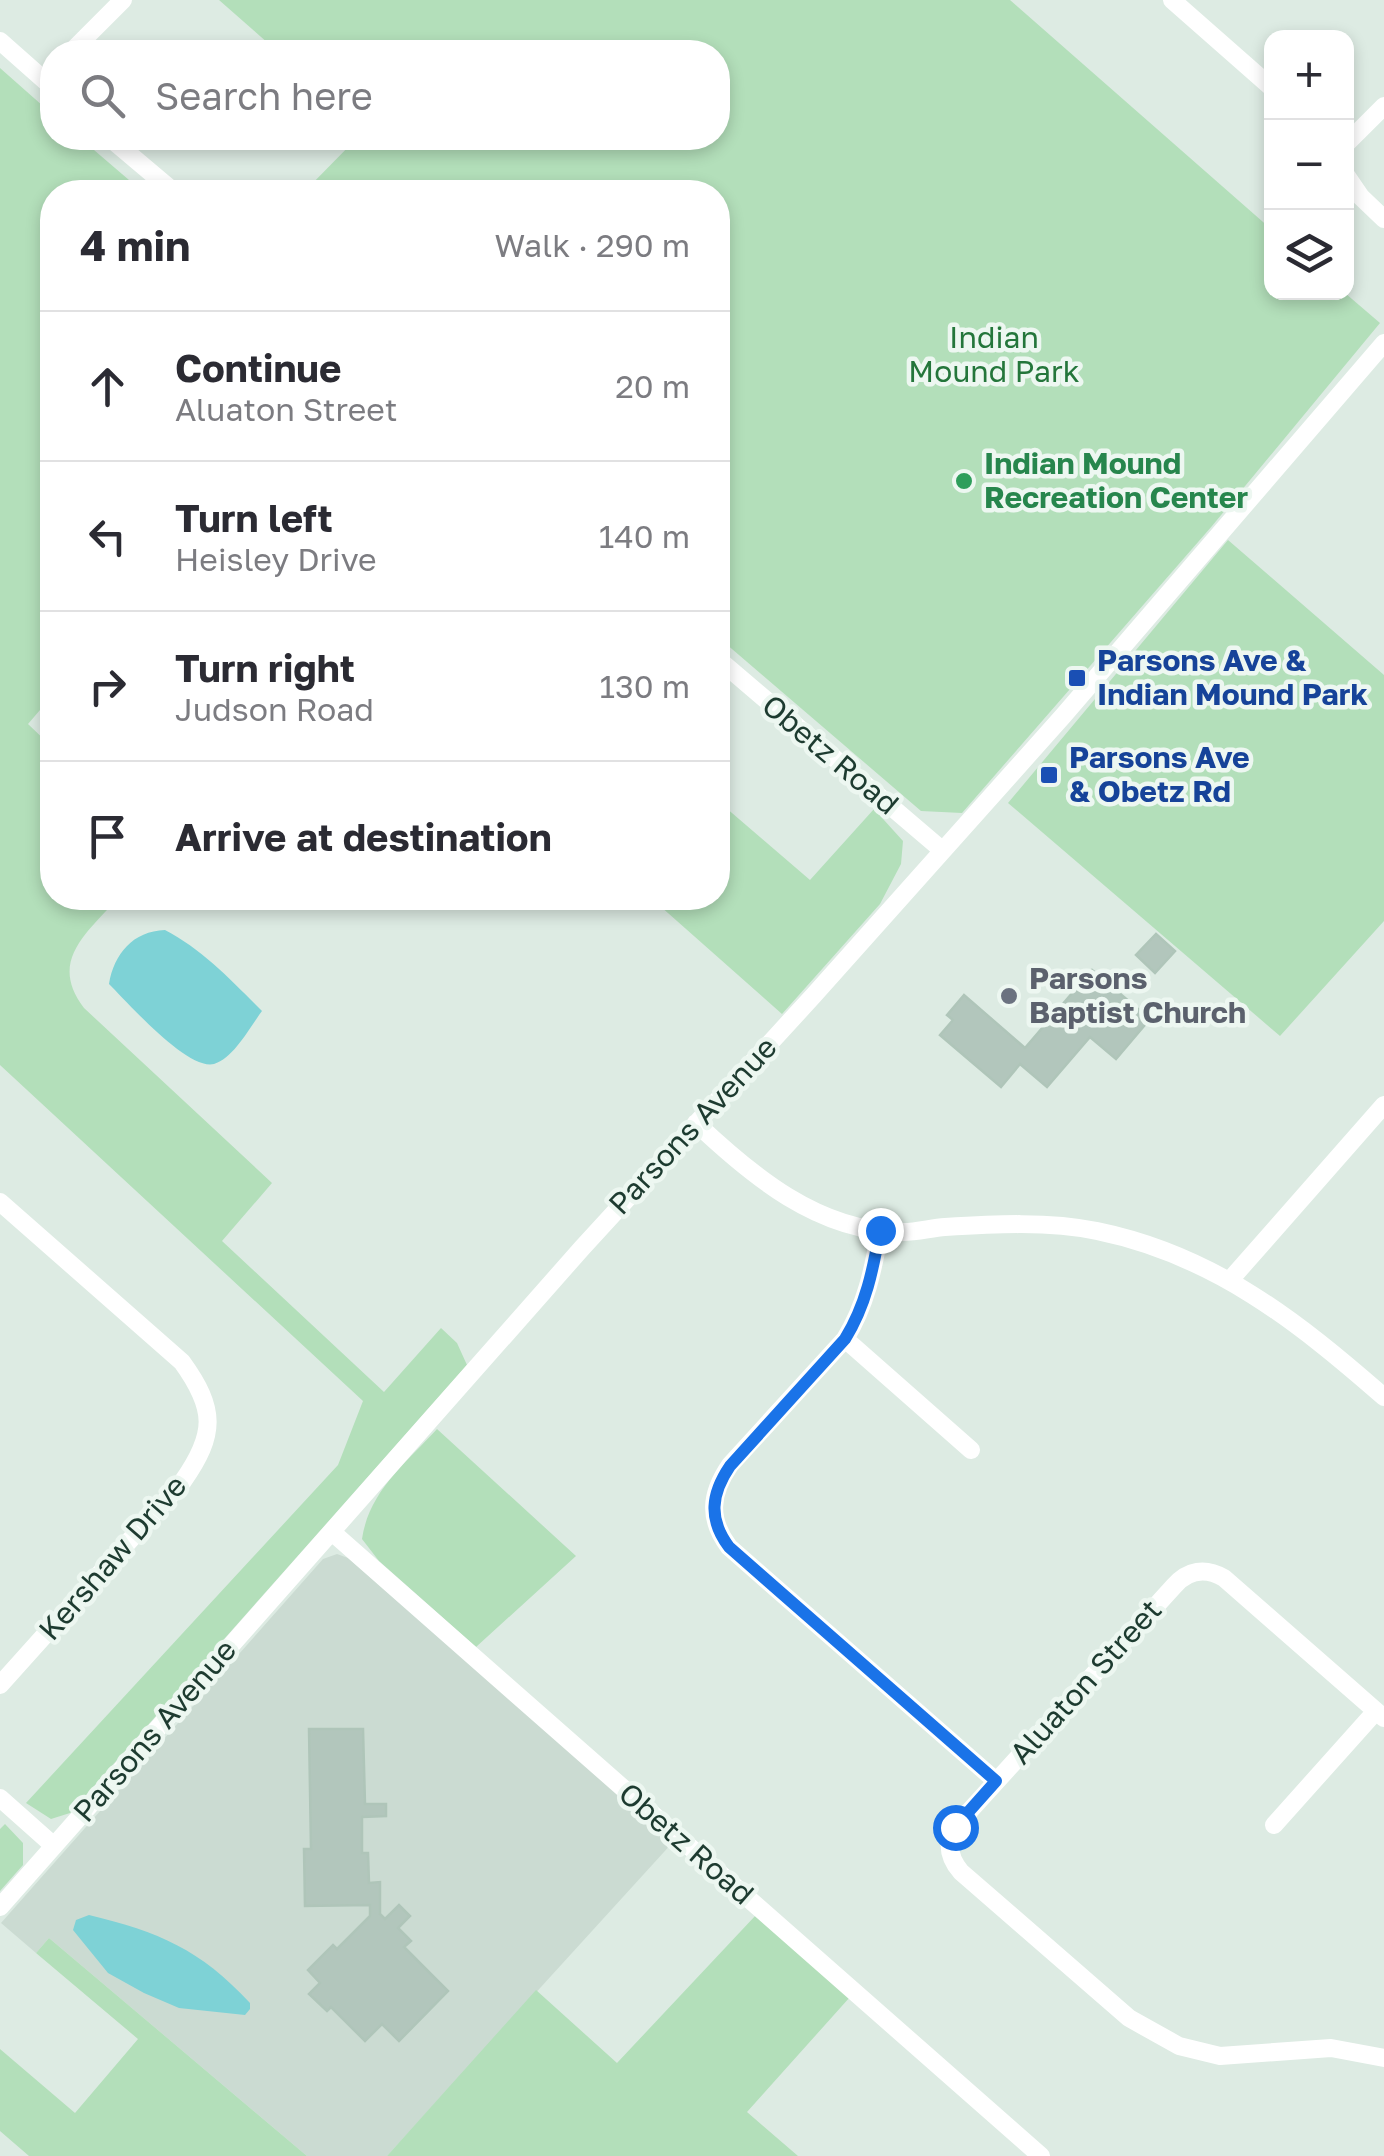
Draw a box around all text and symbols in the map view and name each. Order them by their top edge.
map controls [1264,30,1354,300]
button: + [1264,30,1354,120]
search box [40,40,730,150]
icon: search [75,68,130,123]
text: Search here [155,73,373,118]
button: − [1264,120,1354,210]
button: layers [1264,210,1354,300]
text: 4 min [80,220,190,270]
text: Walk · 290 m [494,226,690,264]
park label: Indian Mound Park [908,319,1080,389]
text: Continue [175,345,341,390]
icon: ahead [80,359,135,414]
text: 20 m [615,367,690,405]
text: Aluaton Street [175,390,398,428]
place label: Indian Mound Recreation Center [984,445,1248,515]
marker: Indian Mound Recreation Center [953,470,975,492]
text: Turn left [175,495,333,540]
icon: left [80,509,135,564]
text: 140 m [599,517,690,555]
text: Heisley Drive [175,540,376,578]
place label: Parsons Ave & Indian Mound Park [1097,642,1368,712]
text: Turn right [175,645,355,690]
icon: right [80,659,135,714]
text: 130 m [600,667,690,705]
marker: Parsons Ave & Indian Mound Park [1066,667,1088,689]
street label: Obetz Road [755,687,906,822]
text: Judson Road [175,690,374,728]
place label: Parsons Ave & Obetz Rd [1069,739,1250,809]
marker: Parsons Ave & Obetz Rd [1038,764,1060,786]
icon: arrive [80,809,135,864]
text: Arrive at destination [175,814,552,859]
place label: Parsons Baptist Church [1029,960,1246,1030]
marker: Parsons Baptist Church [998,985,1020,1007]
street label: Parsons Avenue [601,1029,784,1222]
route end [858,1208,904,1254]
street label: Kershaw Drive [31,1468,194,1647]
street label: Aluaton Street [1002,1592,1168,1771]
street label: Parsons Avenue [65,1632,243,1829]
street label: Obetz Road [612,1775,761,1912]
route start [933,1805,979,1851]

